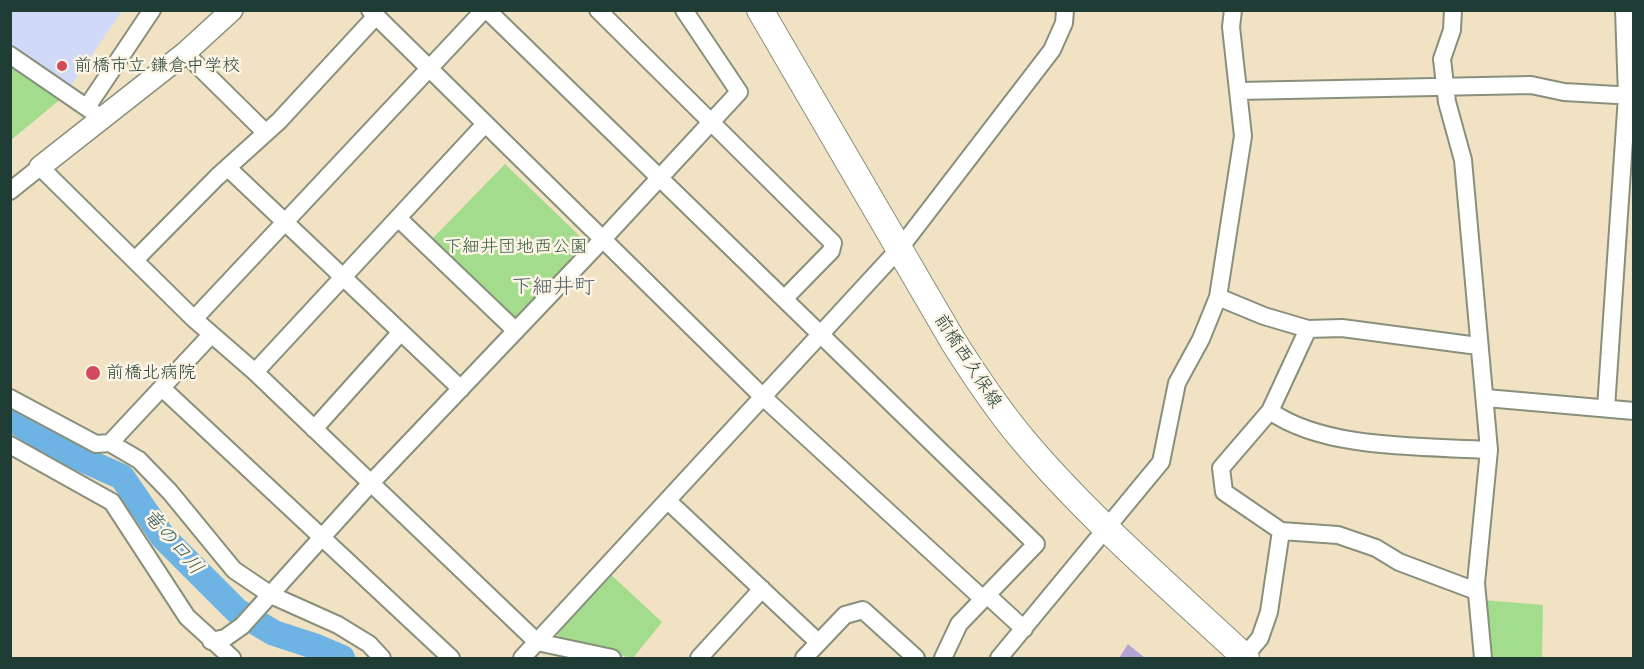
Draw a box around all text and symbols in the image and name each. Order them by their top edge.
place label: 前橋市立 鎌倉中学校 [74,55,240,77]
marker: 前橋市立 鎌倉中学校 [55,59,69,73]
park label: 下細井団地西公園 [444,236,588,258]
district label: 下細井町 [511,274,595,300]
street label: 前橋西久保線 [930,310,1006,412]
place label: 前橋北病院 [106,362,196,384]
marker: 前橋北病院 [84,364,102,382]
water label: 竜の口川 [138,504,208,580]

